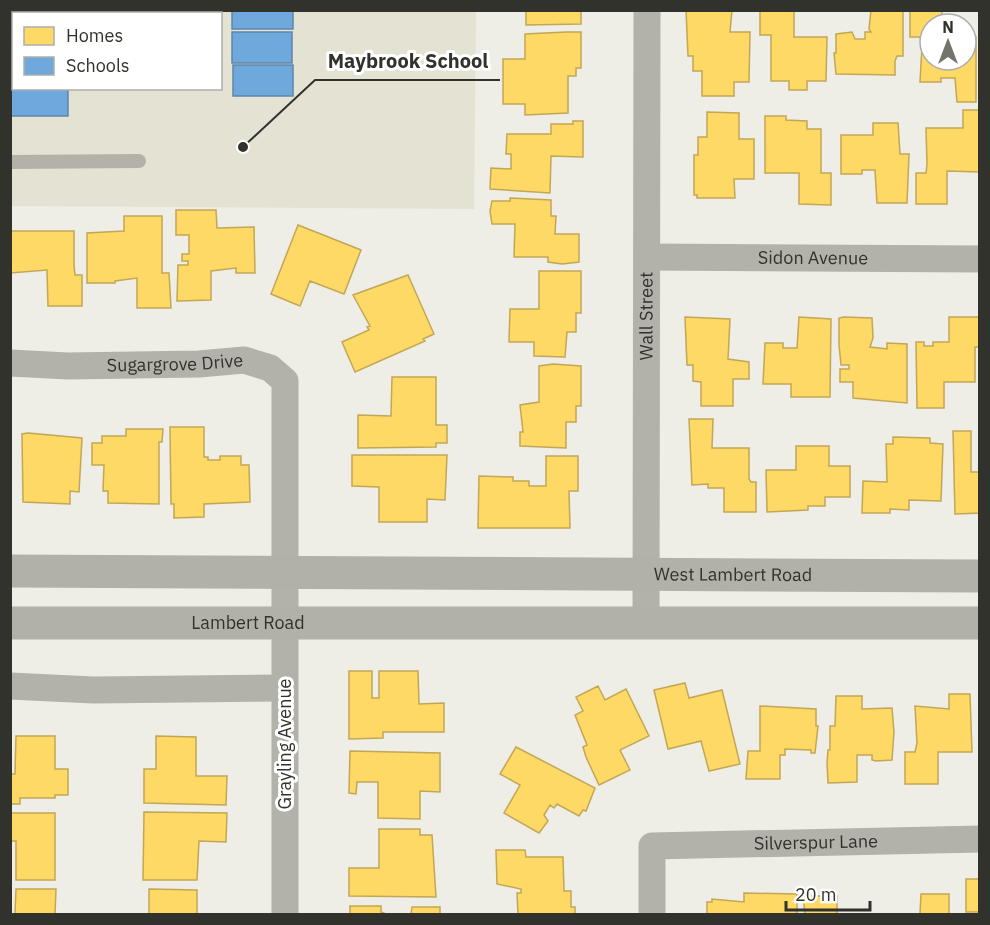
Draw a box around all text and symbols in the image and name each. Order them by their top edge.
legend [12,12,222,90]
north arrow [918,12,978,72]
text: N [942,17,954,37]
text: Homes [66,24,123,47]
callout: Maybrook School [315,42,500,80]
text: Maybrook School [328,47,488,74]
text: Schools [66,54,130,77]
street label: Sidon Avenue [758,246,868,269]
street label: Wall Street [634,272,658,360]
street label: Sugargrove Drive [106,348,244,376]
street label: West Lambert Road [654,562,812,586]
street label: Lambert Road [191,611,305,634]
street label: Grayling Avenue [273,678,296,810]
street label: Silverspur Lane [754,829,878,855]
scale bar [786,874,870,912]
text: 20 m [795,883,837,906]

